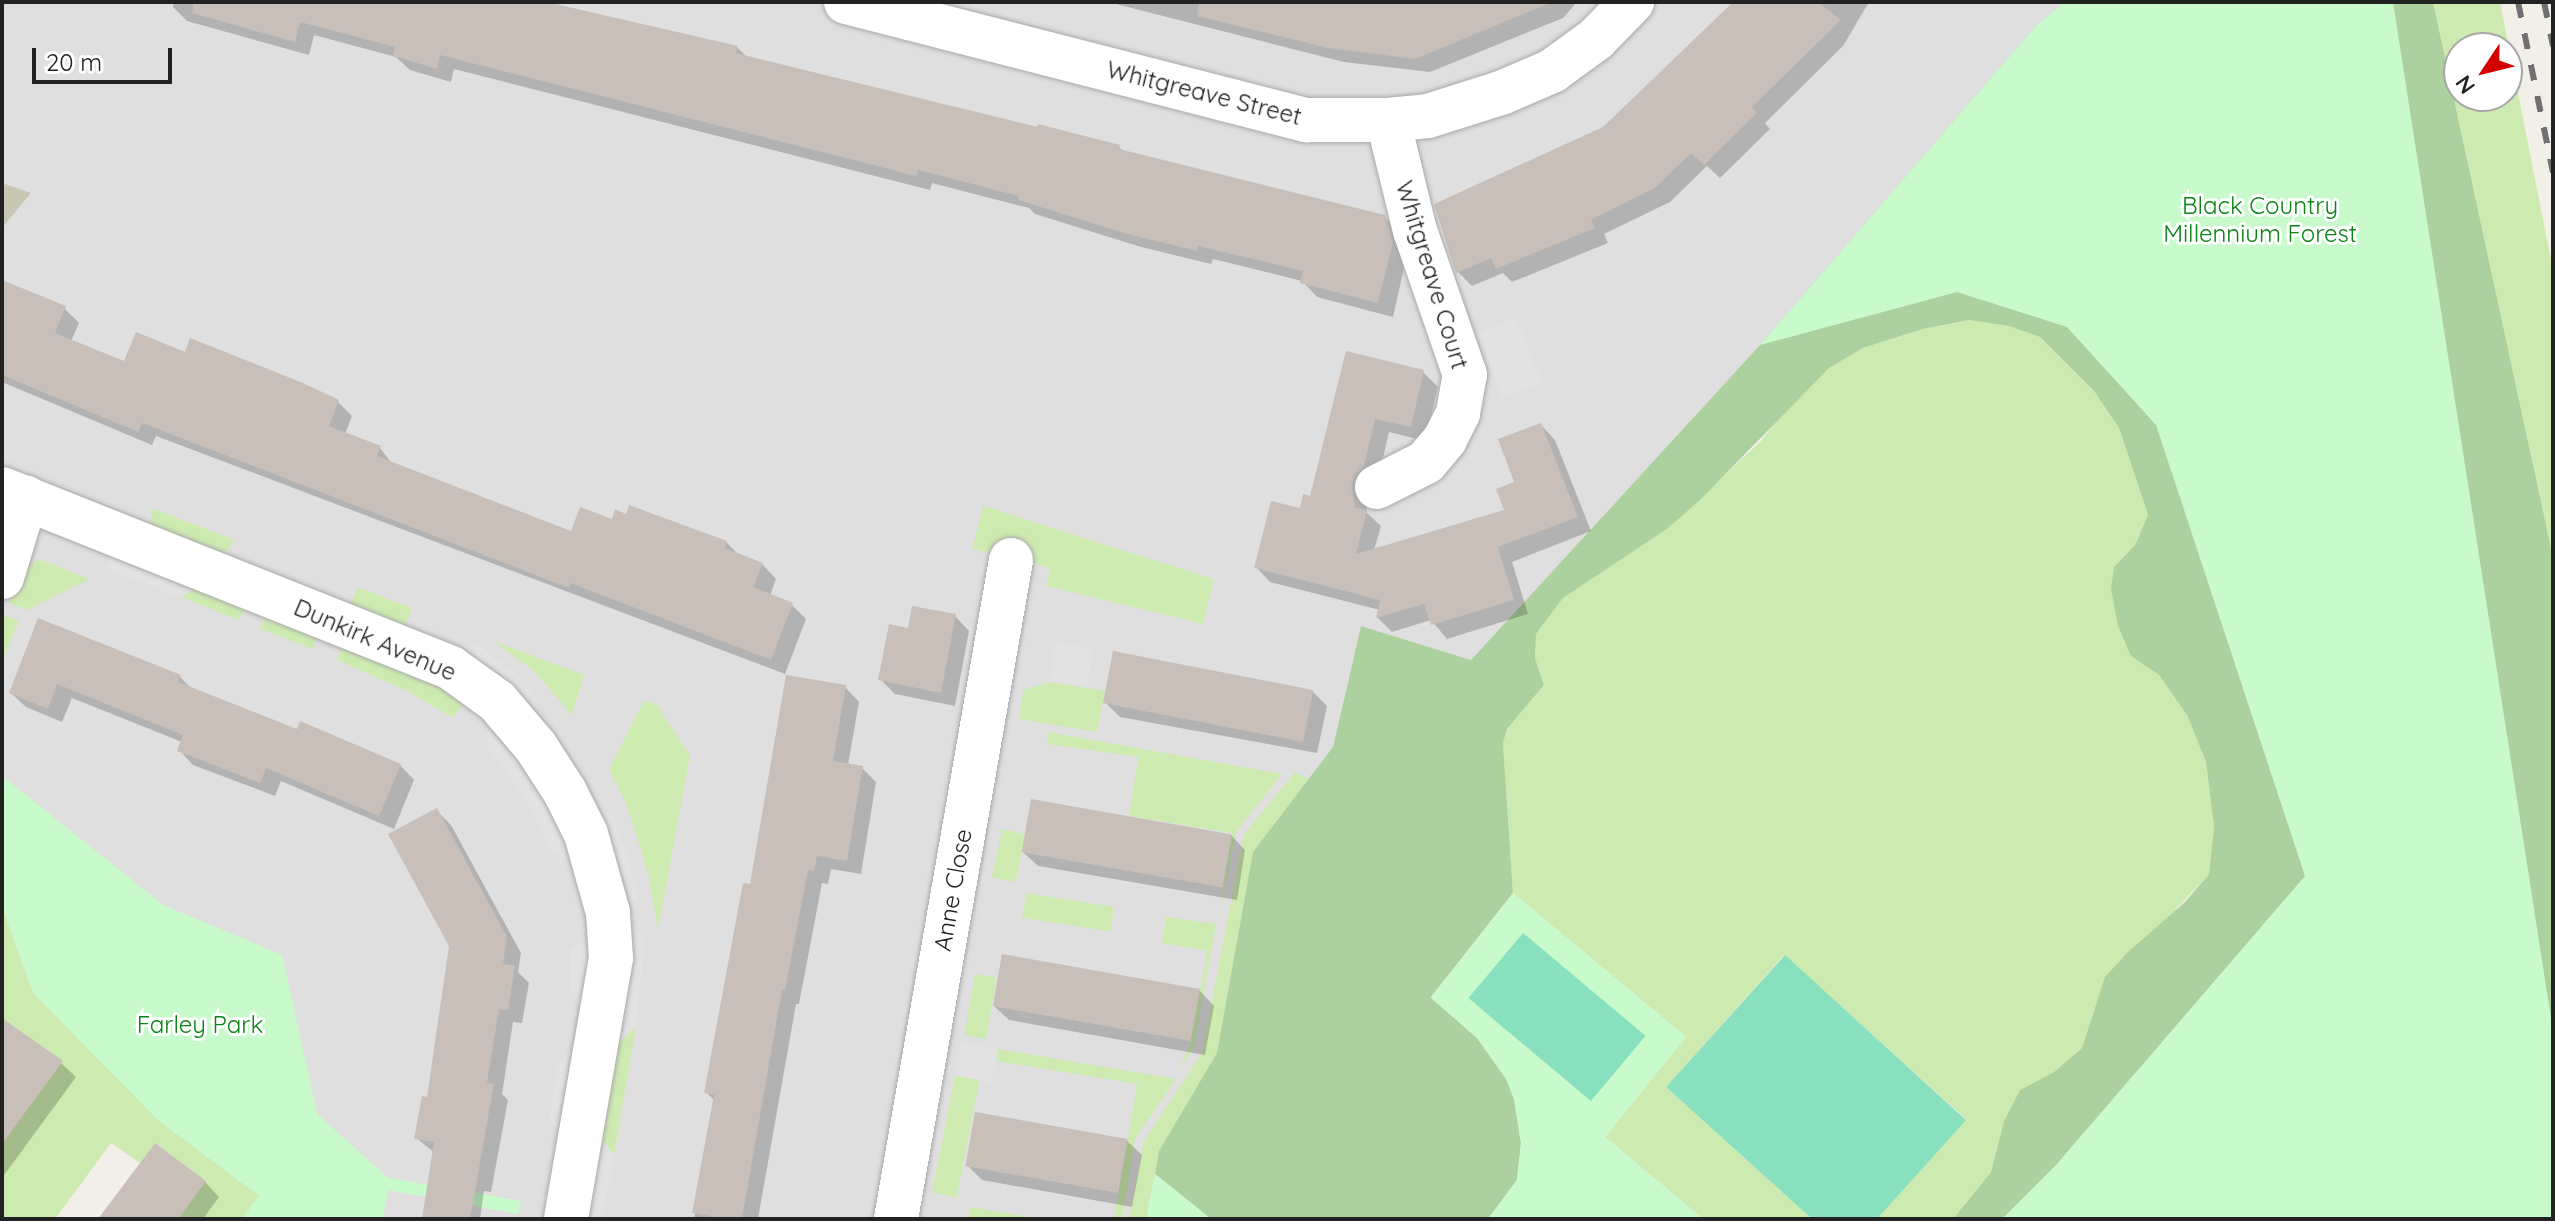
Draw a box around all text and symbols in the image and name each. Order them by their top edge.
scale bar [36,32,176,82]
north arrow [2443,32,2523,112]
text: 20 m [46,47,102,77]
street label: Whitgreave Street [1104,55,1304,131]
text: N [2449,70,2481,99]
street label: Whitgreave Court [1390,177,1474,373]
park label: Black Country Millennium Forest [2163,192,2357,248]
street label: Dunkirk Avenue [290,593,460,687]
street label: Anne Close [928,827,978,953]
park label: Farley Park [137,1011,263,1039]

